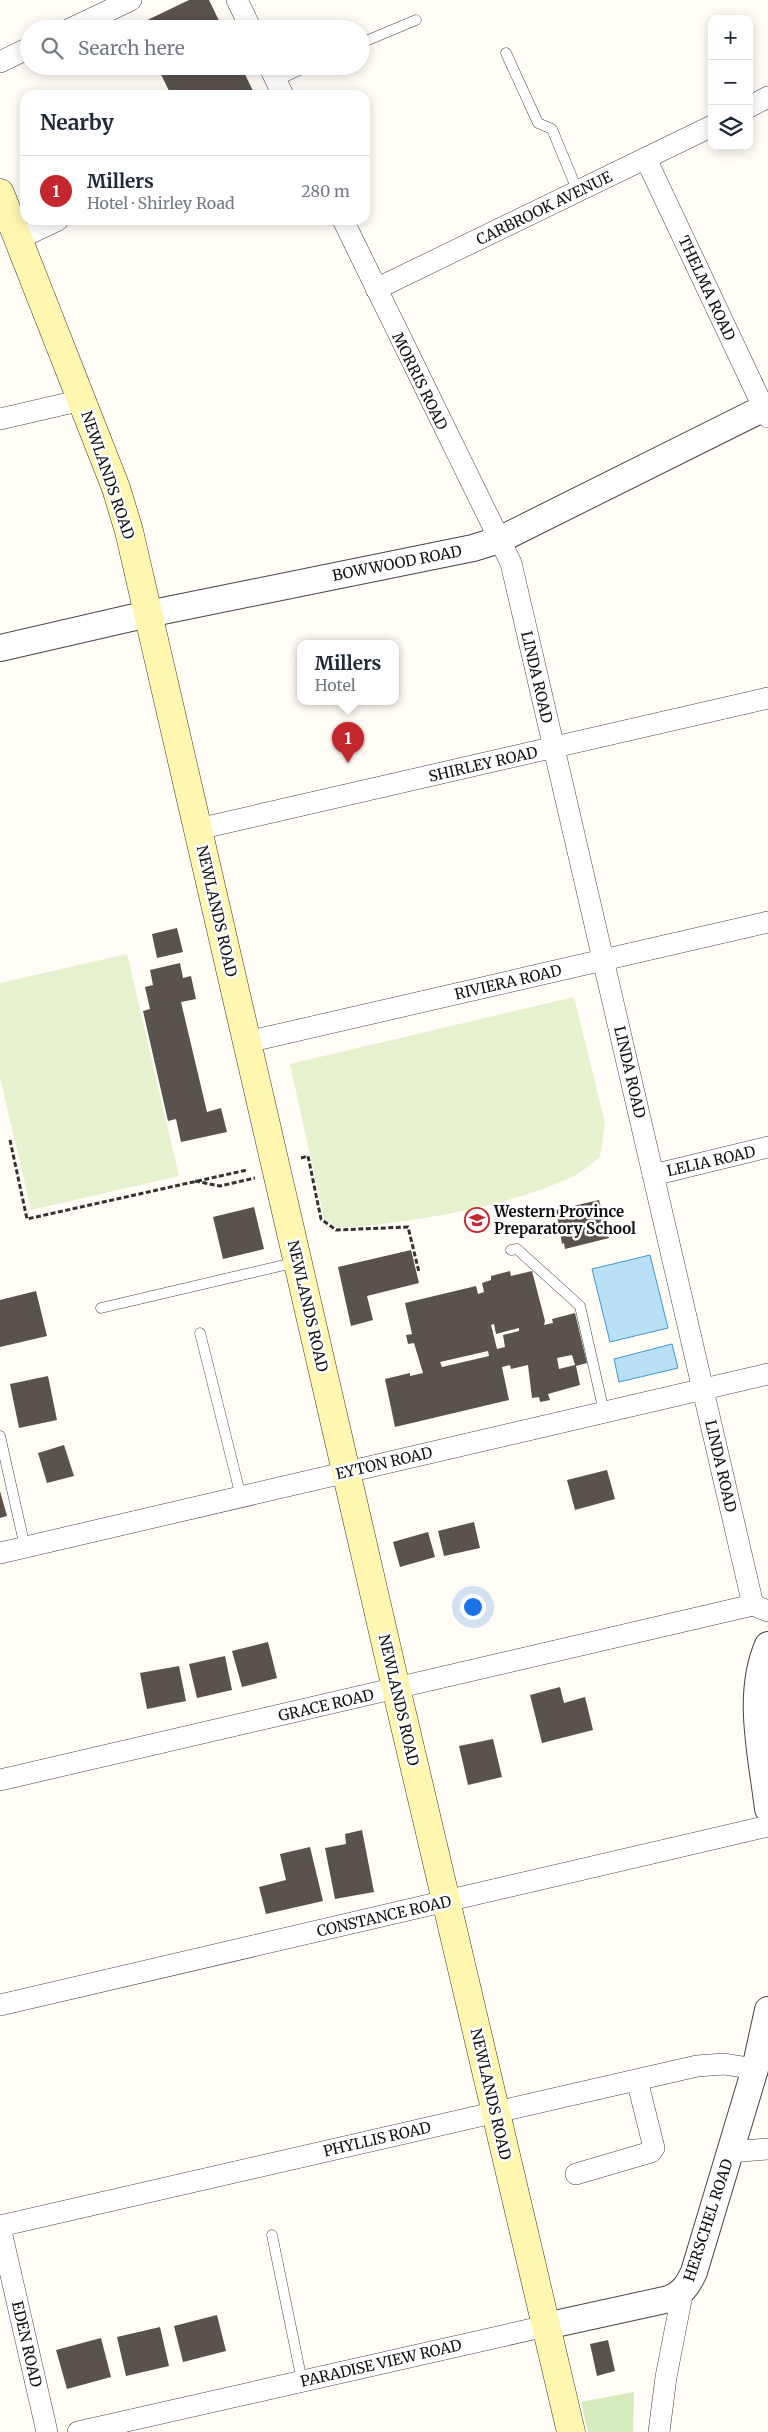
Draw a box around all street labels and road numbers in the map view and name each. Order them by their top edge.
street label: CARBROOK AVENUE [473,167,615,249]
street label: THELMA ROAD [674,233,740,343]
street label: MORRIS ROAD [388,329,452,433]
street label: NEWLANDS ROAD [77,408,139,542]
street label: BOWWOOD ROAD [331,541,463,585]
street label: LINDA ROAD [517,629,557,725]
street label: SHIRLEY ROAD [427,742,539,786]
street label: NEWLANDS ROAD [193,843,241,979]
street label: RIVIERA ROAD [453,960,563,1004]
street label: LINDA ROAD [610,1024,650,1120]
street label: LELIA ROAD [665,1142,757,1180]
street label: NEWLANDS ROAD [284,1238,332,1374]
street label: LINDA ROAD [701,1418,741,1514]
street label: EYTON ROAD [334,1443,434,1483]
street label: NEWLANDS ROAD [375,1632,423,1768]
street label: GRACE ROAD [276,1685,376,1725]
street label: CONSTANCE ROAD [315,1891,453,1941]
street label: NEWLANDS ROAD [467,2026,515,2162]
street label: PHYLLIS ROAD [321,2117,433,2161]
street label: HERSCHEL ROAD [679,2156,737,2284]
street label: EDEN ROAD [8,2299,46,2389]
street label: PARADISE VIEW ROAD [298,2335,464,2391]

